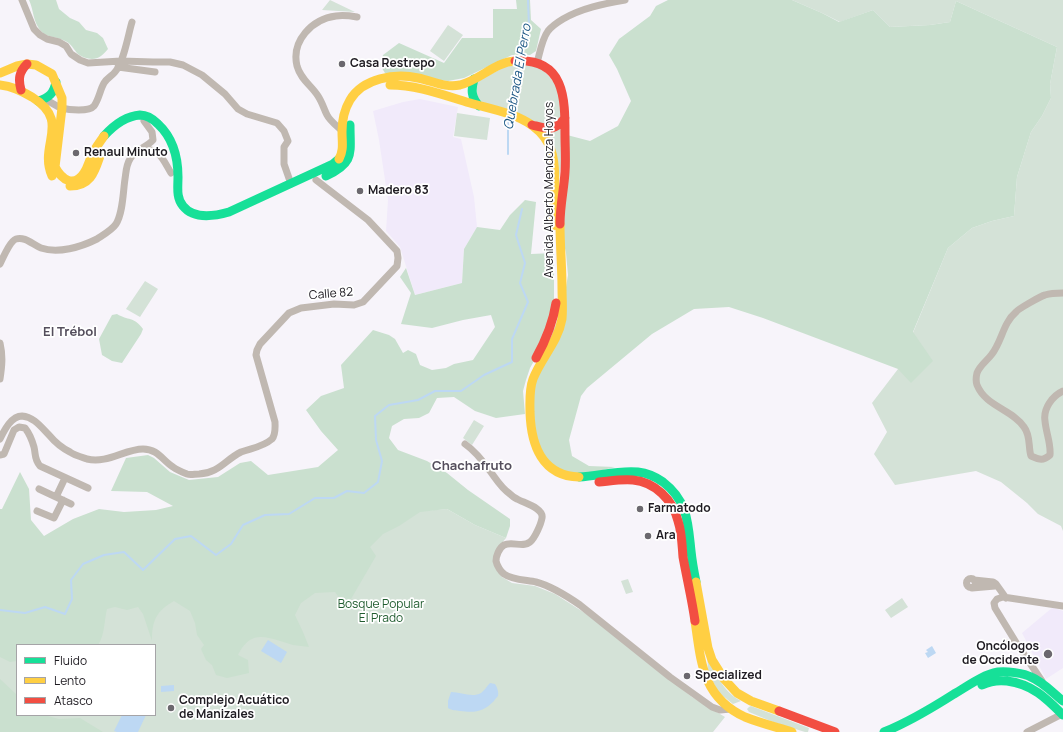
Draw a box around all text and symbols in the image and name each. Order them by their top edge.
water label: Quebrada El Perro [501,23,535,131]
place label: Casa Restrepo [350,57,435,71]
marker: Casa Restrepo [337,59,347,69]
street label: Avenida Alberto Mendoza Hoyos [543,102,557,278]
place label: Renaul Minuto [84,146,168,160]
marker: Renaul Minuto [71,148,81,158]
place label: Madero 83 [368,184,429,198]
marker: Madero 83 [355,186,365,196]
street label: Calle 82 [308,285,354,303]
district label: El Trébol [43,324,97,340]
district label: Chachafruto [432,458,512,474]
place label: Farmatodo [648,502,711,516]
marker: Farmatodo [635,504,645,514]
place label: Ara [656,529,676,543]
marker: Ara [643,531,653,541]
park label: Bosque Popular El Prado [338,598,424,626]
place label: Oncólogos de Occidente [962,640,1039,668]
legend [16,644,156,716]
marker: Oncólogos de Occidente [1042,648,1054,660]
text: Fluido [54,652,87,669]
place label: Specialized [695,669,762,683]
marker: Specialized [682,671,692,681]
text: Lento [54,672,86,689]
text: Atasco [54,692,93,709]
place label: Complejo Acuático de Manizales [179,694,289,722]
marker: Complejo Acuático de Manizales [166,703,176,713]

